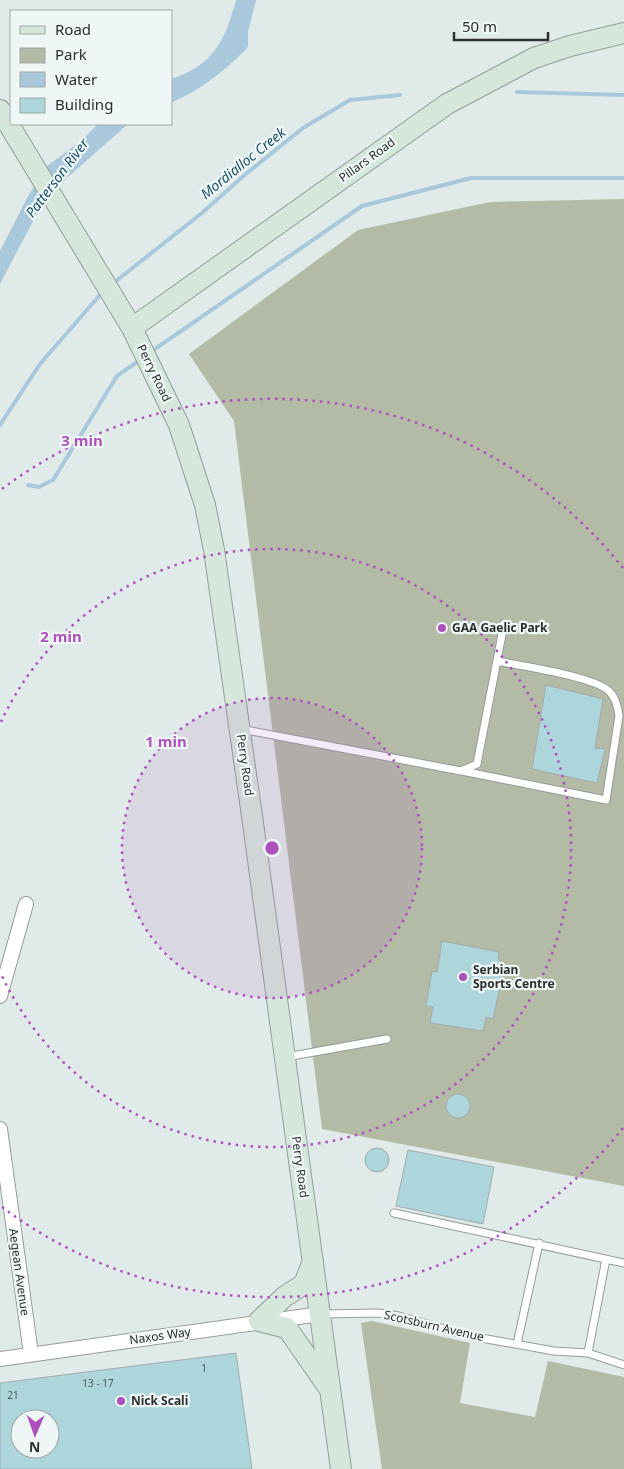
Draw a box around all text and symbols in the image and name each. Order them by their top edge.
legend [10,10,172,125]
scale bar [454,10,548,42]
text: 50 m [462,16,497,36]
text: Road [55,19,91,39]
text: Park [55,44,87,64]
text: Water [55,69,97,89]
text: Building [55,94,113,114]
water label: Mordialloc Creek [196,122,290,203]
street label: Pillars Road [335,133,398,186]
water label: Patterson River [21,134,93,221]
street label: Perry Road [133,341,176,404]
text: 3 min [61,430,103,450]
place label: GAA Gaelic Park [452,619,548,636]
marker: GAA Gaelic Park [436,622,448,634]
text: 2 min [40,626,82,646]
text: 1 min [145,731,187,751]
street label: Perry Road [233,733,258,797]
centre of rings [263,839,281,857]
place label: Serbian Sports Centre [473,961,555,992]
marker: Serbian Sports Centre [457,971,469,983]
street label: Perry Road [288,1135,313,1199]
street label: Aegean Avenue [5,1227,34,1317]
street label: Scotsburn Avenue [382,1306,486,1345]
street label: Naxos Way [128,1323,193,1348]
house number: 1 [201,1361,207,1375]
house number: 13 - 17 [82,1376,114,1390]
house number: 21 [7,1388,19,1402]
place label: Nick Scali [131,1392,188,1409]
marker: Nick Scali [115,1395,127,1407]
north arrow [10,1409,60,1459]
text: N [29,1438,41,1457]

